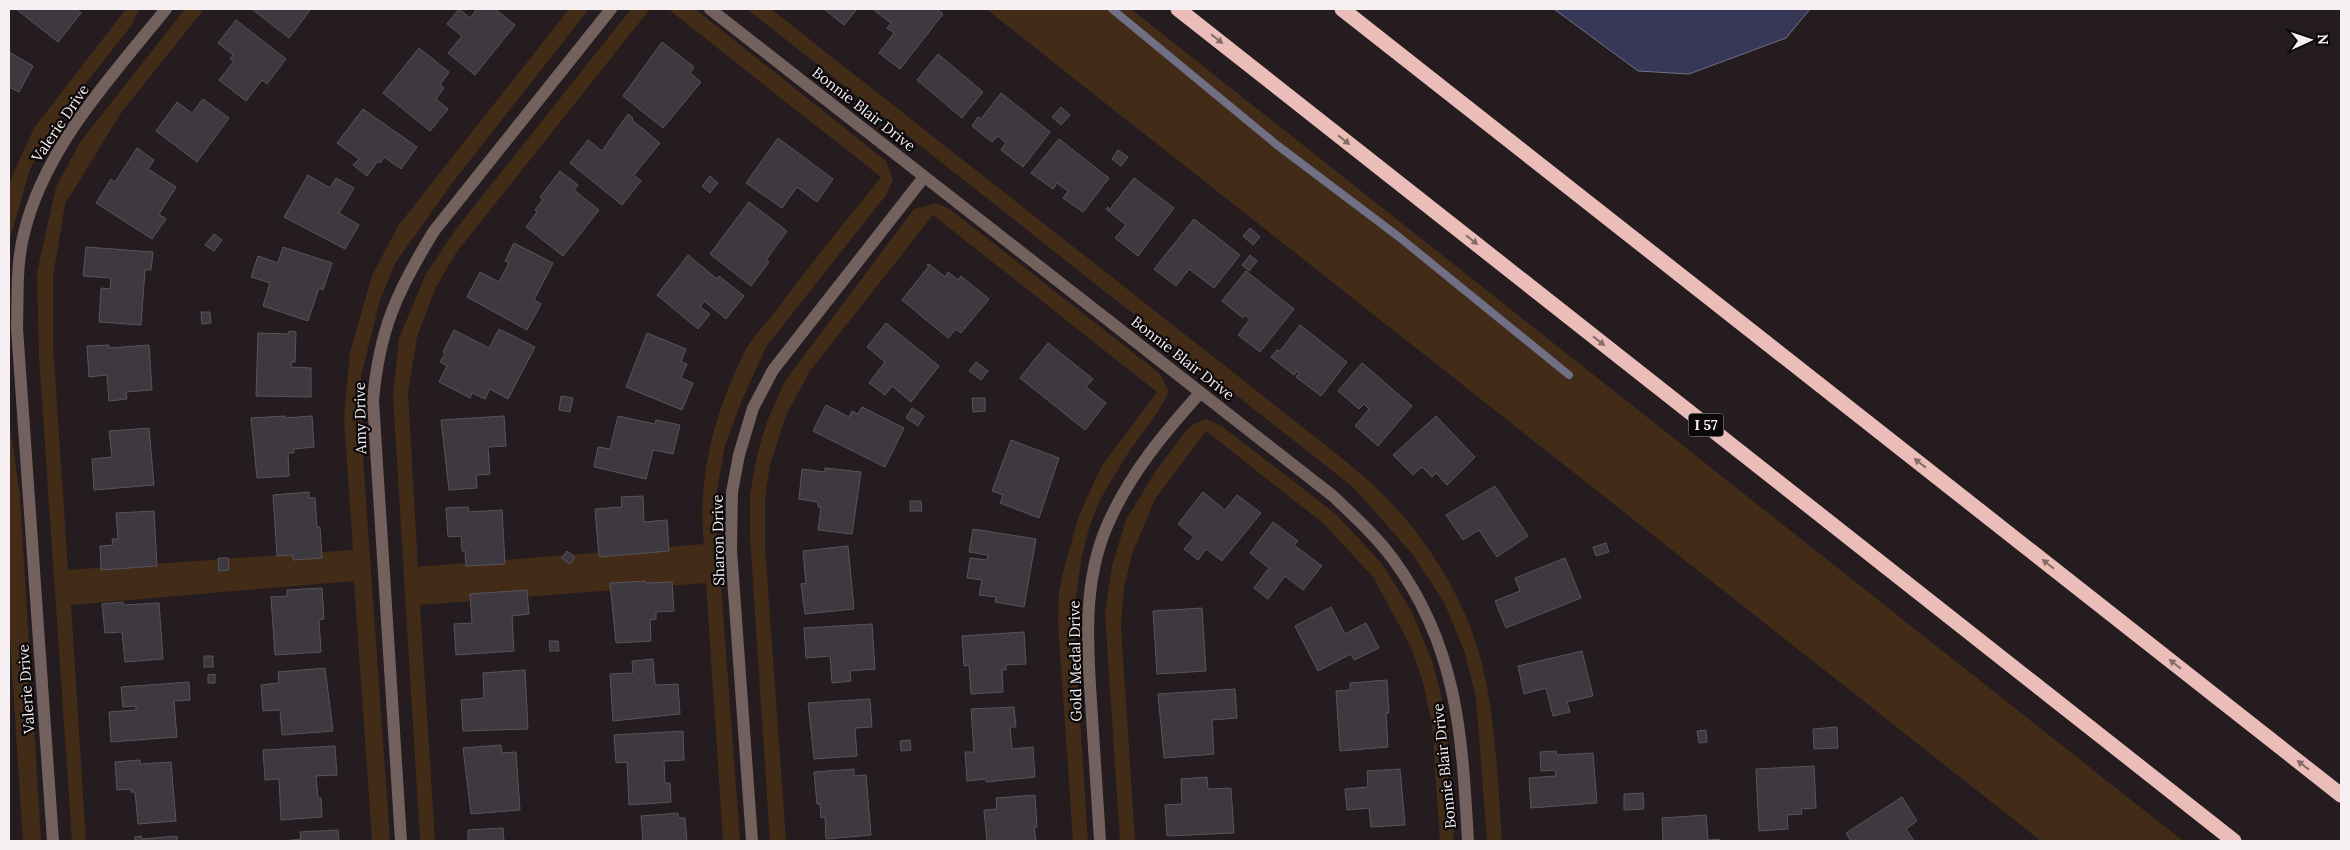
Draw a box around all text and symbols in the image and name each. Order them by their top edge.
north arrow [2285,15,2335,65]
text: N [2314,33,2332,45]
one-way arrow [1210,34,1224,44]
street label: Bonnie Blair Drive [809,63,919,155]
street label: Valerie Drive [26,81,93,166]
one-way arrow [1337,134,1350,145]
one-way arrow [1465,235,1478,246]
street label: Bonnie Blair Drive [1128,312,1238,404]
one-way arrow [1593,335,1606,346]
street label: Amy Drive [350,382,370,455]
road number: I 57 [1688,414,1724,436]
one-way arrow [1914,458,1927,469]
street label: Sharon Drive [708,494,728,586]
one-way arrow [2041,558,2054,569]
street label: Gold Medal Drive [1064,600,1086,722]
street label: Valerie Drive [13,644,39,735]
one-way arrow [2169,659,2182,670]
street label: Bonnie Blair Drive [1428,702,1460,830]
one-way arrow [2297,759,2310,770]

